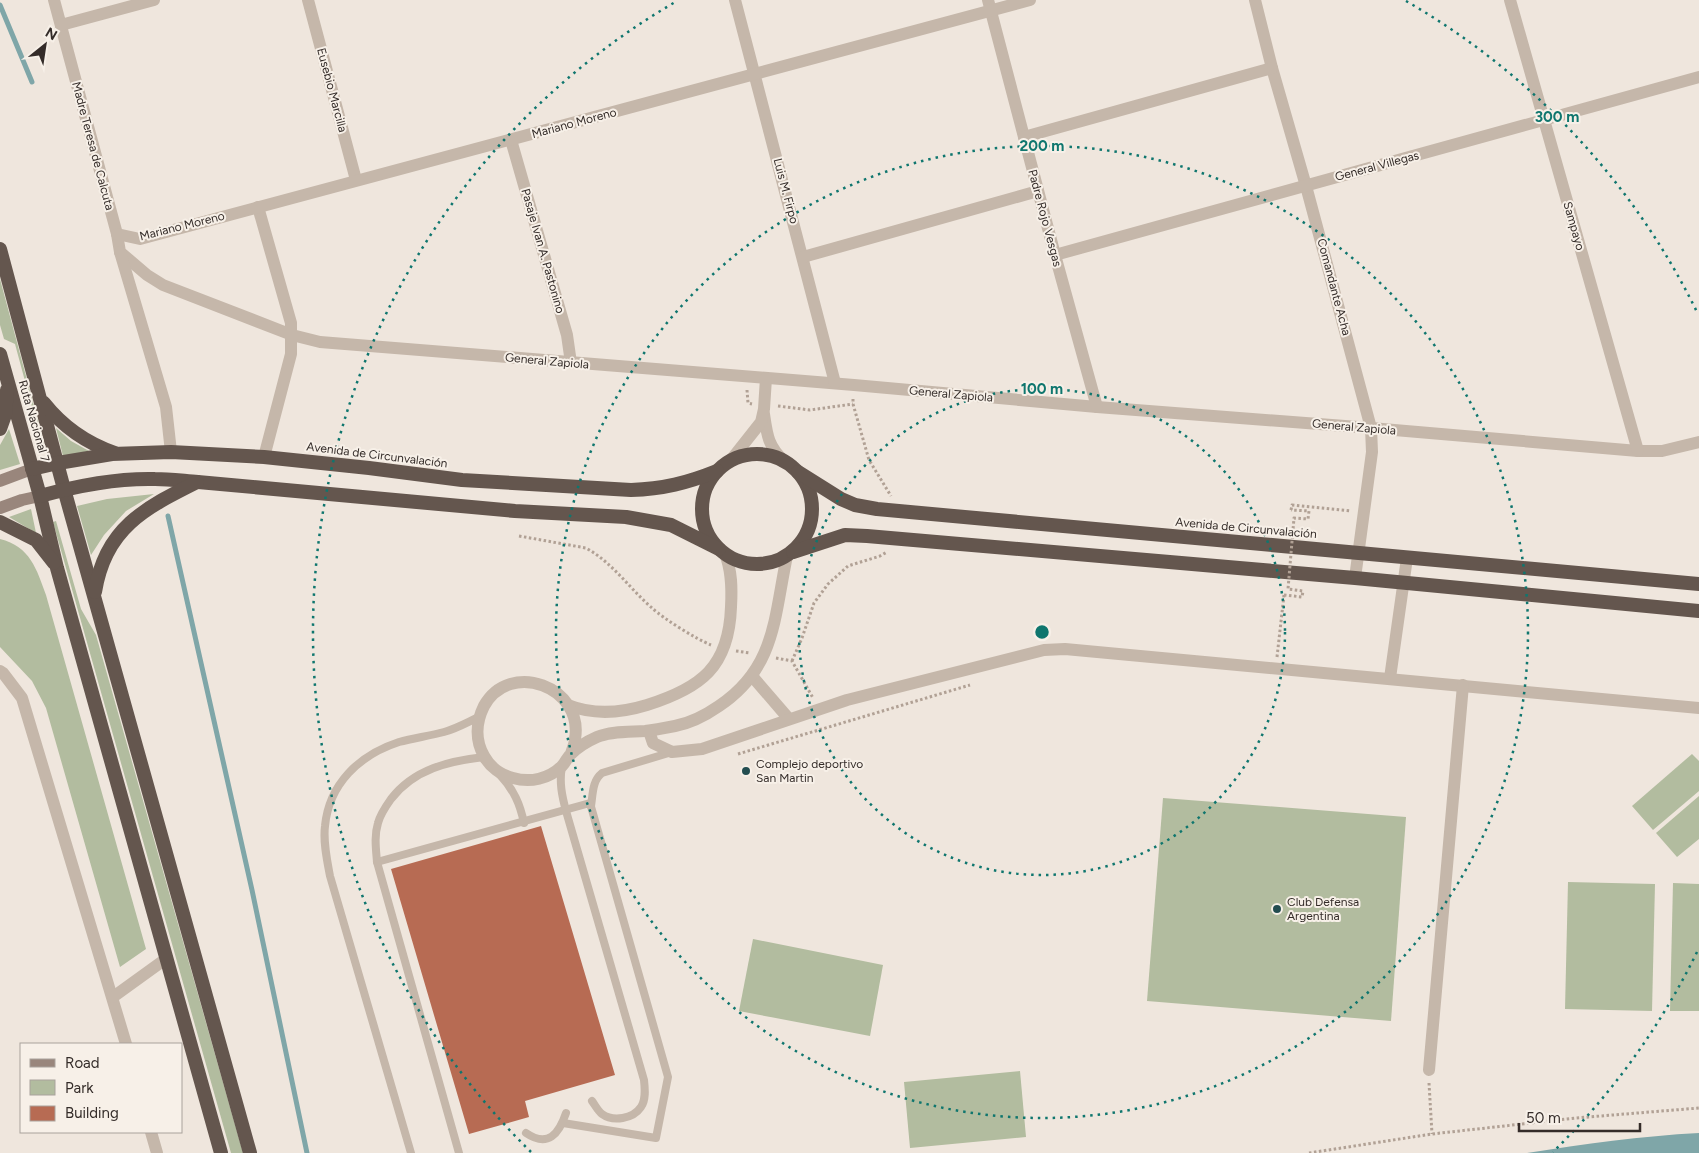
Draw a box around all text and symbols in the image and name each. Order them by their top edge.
north arrow [20,20,70,70]
text: N [42,24,60,44]
street label: Eusebio Marcilla [314,46,350,134]
street label: Madre Teresa de Calcuta [69,80,117,212]
street label: Mariano Moreno [530,105,618,141]
text: 300 m [1535,108,1579,126]
text: 200 m [1020,137,1064,155]
street label: General Villegas [1333,148,1421,184]
street label: Luis M. Firpo [771,157,801,225]
street label: Padre Rojo Vesgas [1025,168,1065,268]
street label: Pasaje Ivan A. Pastonino [518,187,568,315]
street label: Sampayo [1560,200,1588,252]
street label: Mariano Moreno [138,209,226,243]
street label: Comandante Acha [1314,237,1354,337]
street label: General Zapiola [504,350,590,372]
street label: Ruta Nacional 7 [16,379,53,464]
text: 100 m [1021,380,1063,398]
street label: General Zapiola [908,383,994,405]
street label: General Zapiola [1311,416,1397,438]
street label: Avenida de Circunvalación [306,439,449,471]
street label: Avenida de Circunvalación [1175,515,1318,541]
centre of rings [1033,623,1051,641]
place label: Complejo deportivo San Martin [756,757,863,785]
marker: Complejo deportivo San Martin [740,765,752,777]
place label: Club Defensa Argentina [1287,895,1359,923]
marker: Club Defensa Argentina [1271,903,1283,915]
legend [20,1043,182,1133]
text: Road [65,1054,100,1072]
text: Park [65,1079,94,1097]
scale bar [1519,1100,1640,1132]
text: Building [65,1104,119,1122]
text: 50 m [1526,1109,1561,1127]

